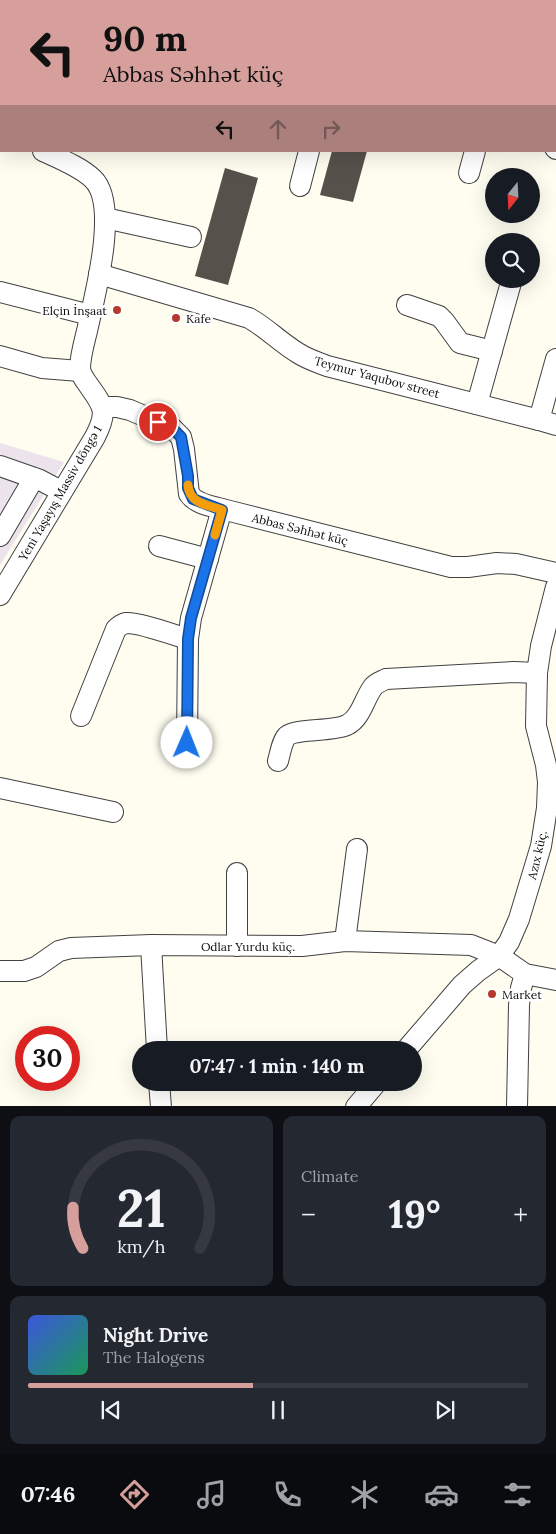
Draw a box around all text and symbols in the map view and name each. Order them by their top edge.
text: 90 m [103,16,187,61]
icon: left [20,20,85,85]
text: Abbas Səhhət küç [103,60,283,88]
icon: left [211,115,239,143]
icon: ahead [264,115,292,143]
icon: right [317,115,345,143]
north arrow [485,168,540,222]
map controls [485,168,540,288]
button: search [485,233,540,288]
place label: Elçin İnşaat [42,303,107,318]
marker: Elçin İnşaat [111,304,123,316]
place label: Kafe [186,311,211,326]
marker: Kafe [170,312,182,324]
street label: Teymur Yaqubov street [313,353,442,401]
pin [137,401,179,443]
icon: arrive [144,408,172,436]
street label: Yeni Yaşayış Massiv döngə 1 [15,423,105,564]
street label: Abbas Səhhət küç [249,510,350,548]
position arrow [160,716,212,768]
street label: Azıx küç. [524,829,550,882]
street label: Odlar Yurdu küç. [201,939,295,954]
place label: Market [502,987,542,1002]
marker: Market [486,988,498,1000]
speed limit sign: 30 [15,1026,80,1091]
text: 07:47 · 1 min · 140 m [190,1054,364,1078]
text: Climate [301,1166,358,1186]
text: 21 [117,1175,166,1241]
text: 19° [389,1190,440,1238]
text: − [301,1197,316,1233]
text: + [513,1197,528,1233]
text: km/h [117,1235,166,1258]
text: Night Drive [103,1323,208,1347]
text: The Halogens [103,1347,205,1367]
icon: previous [97,1396,125,1424]
icon: pause [264,1396,292,1424]
icon: next [431,1396,459,1424]
icon: directions [117,1477,152,1512]
icon: music [194,1477,229,1512]
icon: phone [270,1477,305,1512]
icon: climate [347,1477,382,1512]
icon: car [424,1477,459,1512]
icon: filters [500,1477,535,1512]
text: 07:46 [21,1480,75,1508]

